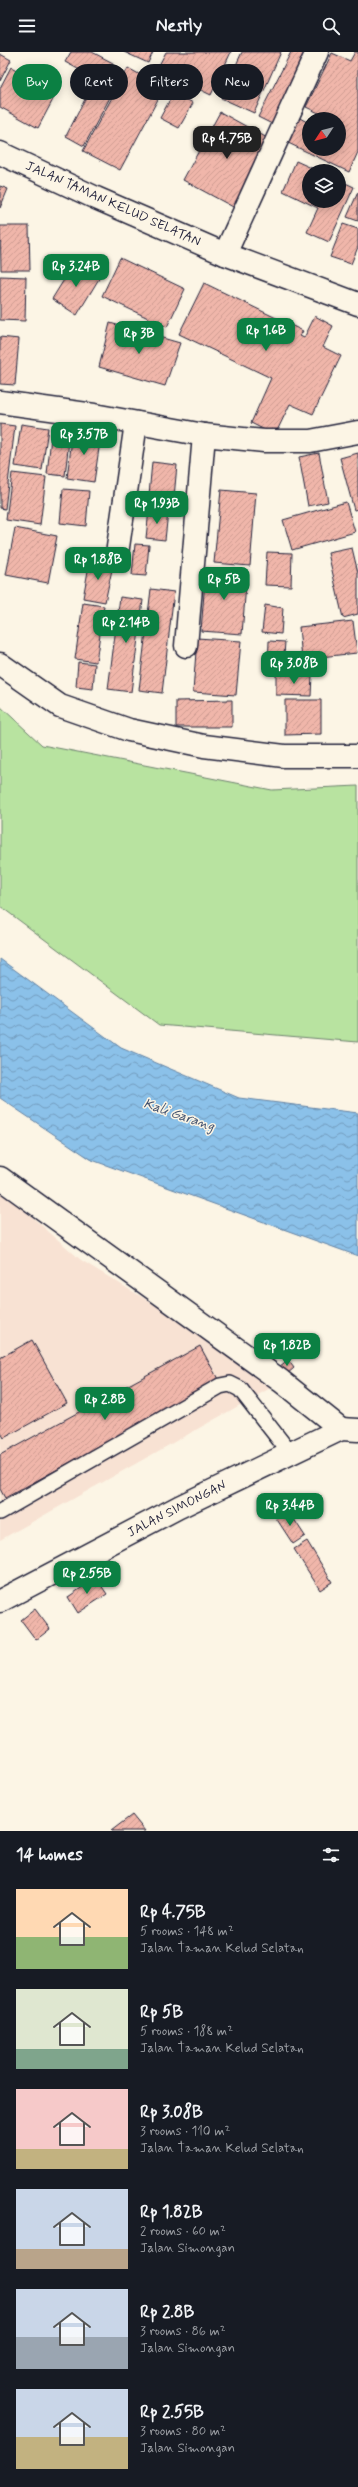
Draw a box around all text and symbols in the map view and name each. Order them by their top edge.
text: Nestly [156,14,202,38]
icon: menu [16,15,38,37]
icon: search [320,15,342,37]
chip: Buy [12,64,62,100]
chip: Rent [70,64,128,100]
chip: Filters [136,64,203,100]
chip: New [211,64,264,100]
north arrow [302,112,346,156]
map controls [302,112,346,208]
pin: Rp 4.75B [186,126,268,160]
text: Rp 4.75B [202,130,252,147]
street label: JALAN TAMAN KELUD SELATAN [23,158,203,250]
button: layers [302,164,346,208]
pin: Rp 3.24B [35,254,117,288]
text: Rp 3.24B [52,258,100,275]
pin: Rp 1.6B [229,318,303,352]
pin: Rp 3B [111,321,167,355]
text: Rp 1.6B [246,322,286,339]
text: Rp 3B [124,325,154,342]
pin: Rp 3.57B [43,422,125,456]
text: Rp 3.57B [60,426,108,443]
pin: Rp 1.93B [116,491,198,525]
text: Rp 1.93B [134,495,180,512]
pin: Rp 1.88B [57,547,139,581]
text: Rp 1.88B [74,551,122,568]
pin: Rp 5B [196,567,252,601]
text: Rp 5B [208,571,240,588]
pin: Rp 2.14B [85,610,167,644]
text: Rp 2.14B [102,614,150,631]
pin: Rp 3.08B [253,651,335,685]
text: Rp 3.08B [270,655,318,672]
water label: Kali Garang [141,1094,218,1137]
pin: Rp 1.82B [246,1333,328,1367]
text: Rp 1.82B [263,1337,311,1354]
pin: Rp 2.8B [68,1387,142,1421]
text: Rp 2.8B [84,1391,126,1408]
street label: JALAN SIMONGAN [125,1477,229,1541]
pin: Rp 3.44B [249,1493,331,1527]
text: Rp 3.44B [265,1497,315,1514]
pin: Rp 2.55B [46,1561,128,1595]
text: Rp 2.55B [63,1565,111,1582]
text: 14 homes [16,1844,83,1866]
icon: filters [320,1844,342,1866]
text: Rp 4.75B [140,1901,206,1923]
icon: home [48,1905,96,1953]
text: 5 rooms · 148 m² [140,1923,234,1940]
text: Jalan Taman Kelud Selatan [140,1940,304,1957]
text: Rp 5B [140,2001,183,2023]
icon: home [48,2005,96,2053]
text: 5 rooms · 188 m² [140,2023,233,2040]
text: Jalan Taman Kelud Selatan [140,2040,304,2057]
text: Rp 3.08B [140,2101,203,2123]
icon: home [48,2105,96,2153]
text: 3 rooms · 110 m² [140,2123,230,2140]
text: Jalan Taman Kelud Selatan [140,2140,304,2157]
text: Rp 1.82B [140,2201,202,2223]
icon: home [48,2205,96,2253]
text: 2 rooms · 60 m² [140,2223,226,2240]
text: Jalan Simongan [140,2240,235,2257]
text: Rp 2.8B [140,2301,194,2323]
icon: home [48,2305,96,2353]
text: 3 rooms · 86 m² [140,2323,226,2340]
text: Jalan Simongan [140,2340,235,2357]
text: Rp 2.55B [140,2401,204,2423]
icon: home [48,2405,96,2453]
text: 3 rooms · 80 m² [140,2423,226,2440]
text: Jalan Simongan [140,2440,235,2457]

